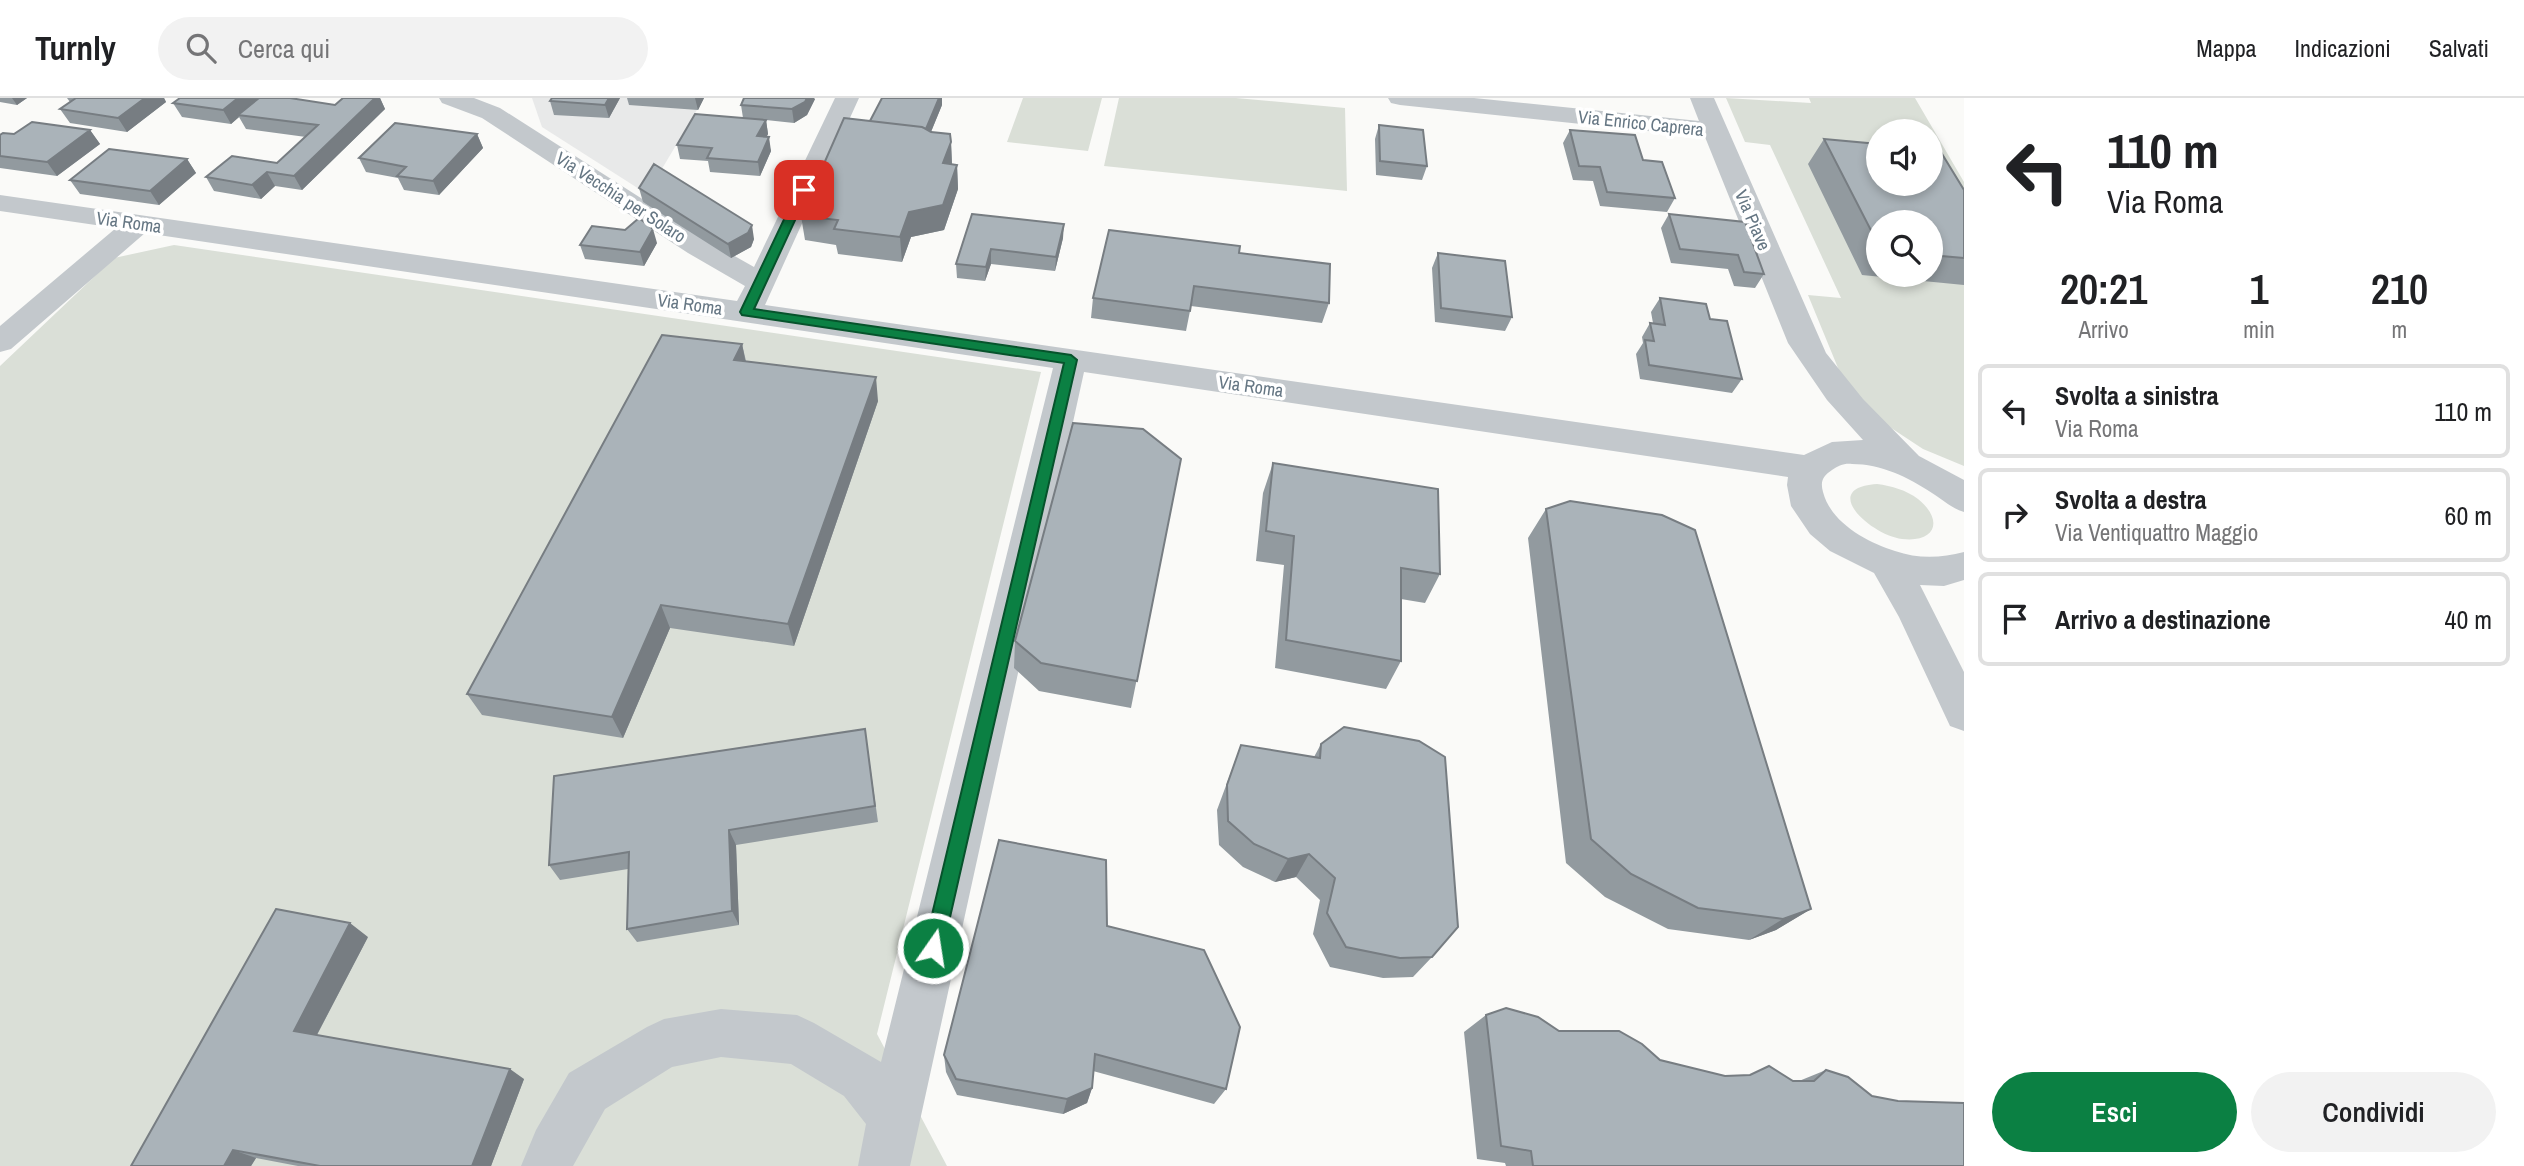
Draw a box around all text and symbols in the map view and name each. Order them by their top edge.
search box [158,17,648,80]
text: Turnly [35,26,116,70]
icon: search [182,29,220,67]
text: Cerca qui [238,31,330,66]
text: Mappa [2196,32,2257,64]
text: Indicazioni [2295,32,2391,64]
text: Salvati [2429,32,2489,64]
street label: Via Enrico Caprera [1577,104,1705,142]
text: 110 m [2107,117,2219,183]
map controls [1866,119,1943,287]
button: sound [1866,119,1943,196]
icon: left [1992,126,2083,217]
street label: Via Vecchia per Solaro [551,145,691,249]
pin [774,160,834,220]
icon: arrive [785,171,823,209]
text: Via Roma [2107,180,2223,223]
street label: Via Piave [1729,186,1777,254]
street label: Via Roma [95,205,163,239]
button: search [1866,210,1943,287]
text: 20:21 [2060,261,2147,317]
text: 1 [2249,261,2269,317]
text: 210 [2371,261,2428,317]
street label: Via Roma [656,287,724,321]
text: Arrivo [2078,314,2129,345]
text: min [2243,314,2275,345]
text: m [2392,314,2407,345]
street label: Via Roma [1217,369,1285,403]
text: Svolta a sinistra [2055,378,2219,413]
icon: left [1996,392,2034,430]
text: 110 m [2434,394,2492,429]
text: Via Roma [2055,413,2139,444]
text: Svolta a destra [2055,482,2207,517]
icon: right [1996,496,2034,534]
text: 60 m [2445,498,2492,533]
text: Via Ventiquattro Maggio [2055,517,2258,548]
icon: arrive [1996,600,2034,638]
text: Arrivo a destinazione [2055,602,2271,637]
text: 40 m [2445,602,2492,637]
position arrow [896,911,970,985]
button: Esci [1992,1072,2237,1152]
button: Condividi [2251,1072,2496,1152]

